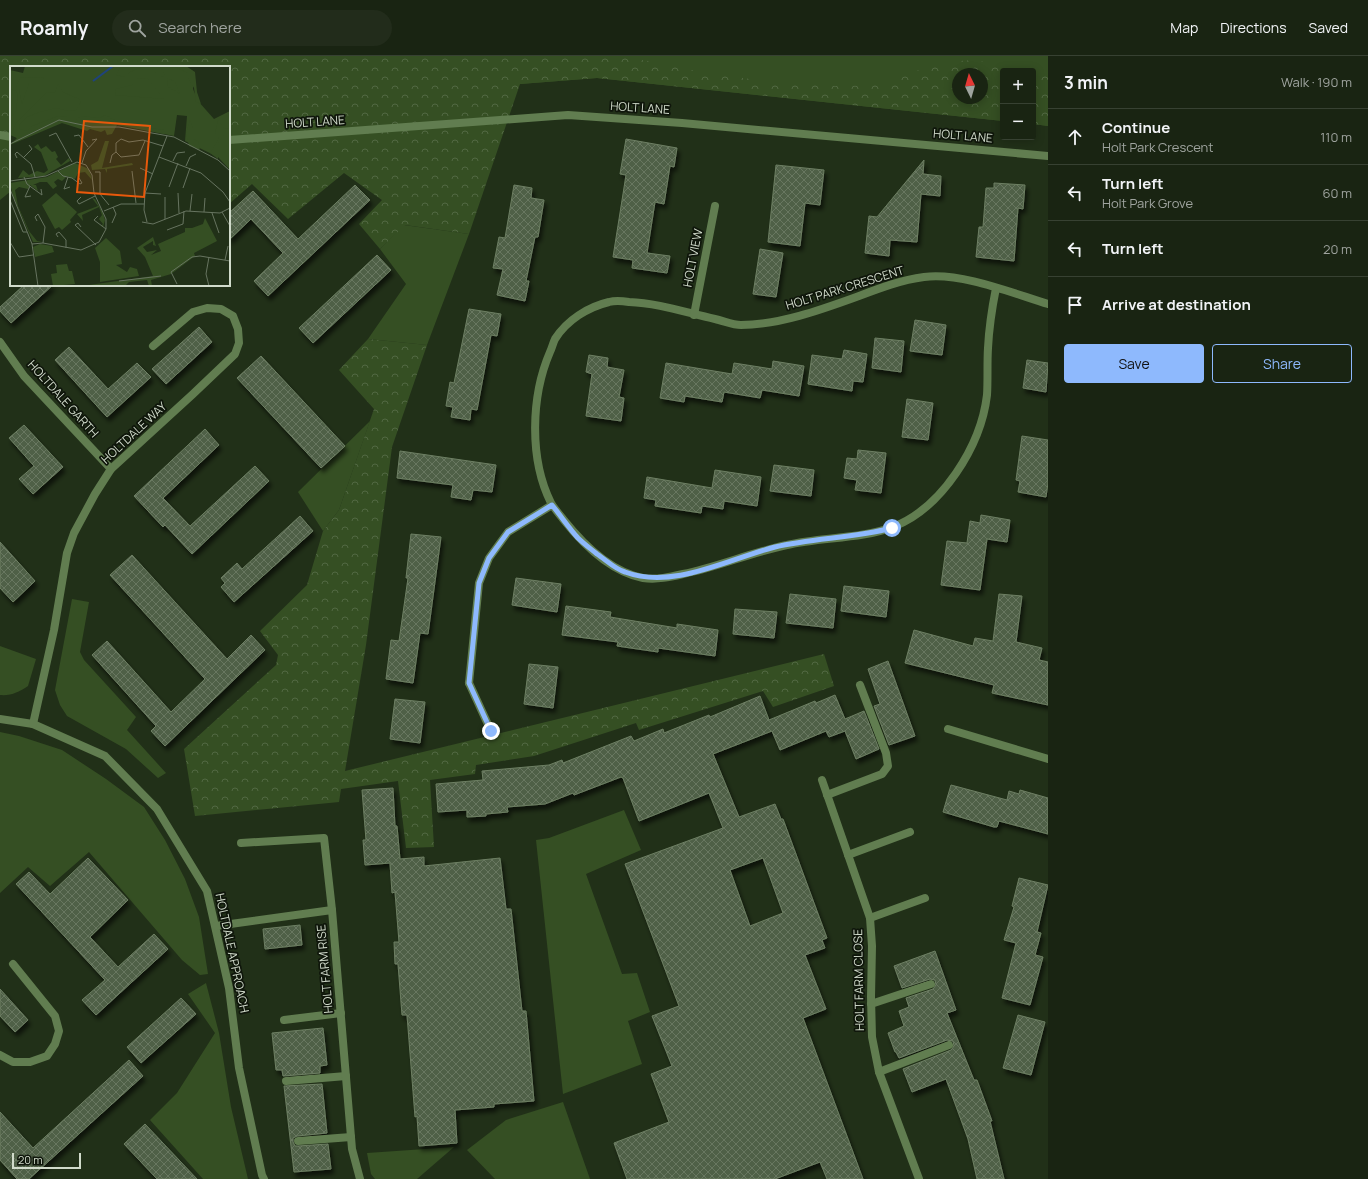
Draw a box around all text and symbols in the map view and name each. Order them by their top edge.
search box [112,10,392,46]
text: Roamly [20,15,88,41]
icon: search [126,17,148,39]
text: Search here [158,17,242,38]
text: Map [1170,18,1198,37]
text: Directions [1220,18,1287,37]
text: Saved [1309,18,1348,37]
inset map [10,66,230,286]
north arrow [952,68,988,104]
map controls [1000,68,1036,140]
button: + [1000,68,1036,104]
text: 3 min [1064,71,1108,94]
text: Walk · 190 m [1281,73,1352,91]
street label: HOLT LANE [610,97,671,118]
button: − [1000,104,1036,140]
street label: HOLT LANE [285,111,346,132]
text: Continue [1102,117,1170,138]
street label: HOLT LANE [933,124,994,147]
icon: ahead [1064,126,1086,148]
text: 110 m [1320,128,1352,146]
text: Holt Park Crescent [1102,138,1214,156]
text: Turn left [1102,173,1164,194]
icon: left [1064,182,1086,204]
text: 60 m [1322,184,1352,202]
text: Holt Park Grove [1102,194,1193,212]
street label: HOLT VIEW [679,227,707,289]
icon: left [1064,238,1086,260]
text: Turn left [1102,238,1164,259]
text: 20 m [1323,240,1352,258]
street label: HOLT PARK CRESCENT [784,261,907,314]
icon: arrive [1064,294,1086,316]
text: Arrive at destination [1102,294,1251,315]
button: Save [1064,344,1204,383]
button: Share [1212,344,1352,383]
street label: HOLTDALE GARTH [24,356,103,441]
street label: HOLTDALE WAY [97,398,170,467]
route start [883,519,901,537]
route end [482,722,500,740]
street label: HOLTDALE APPROACH [211,891,253,1014]
street label: HOLT FARM RISE [312,924,337,1014]
street label: HOLT FARM CLOSE [849,929,868,1031]
scale bar [12,1151,81,1170]
text: 20 m [18,1152,43,1167]

